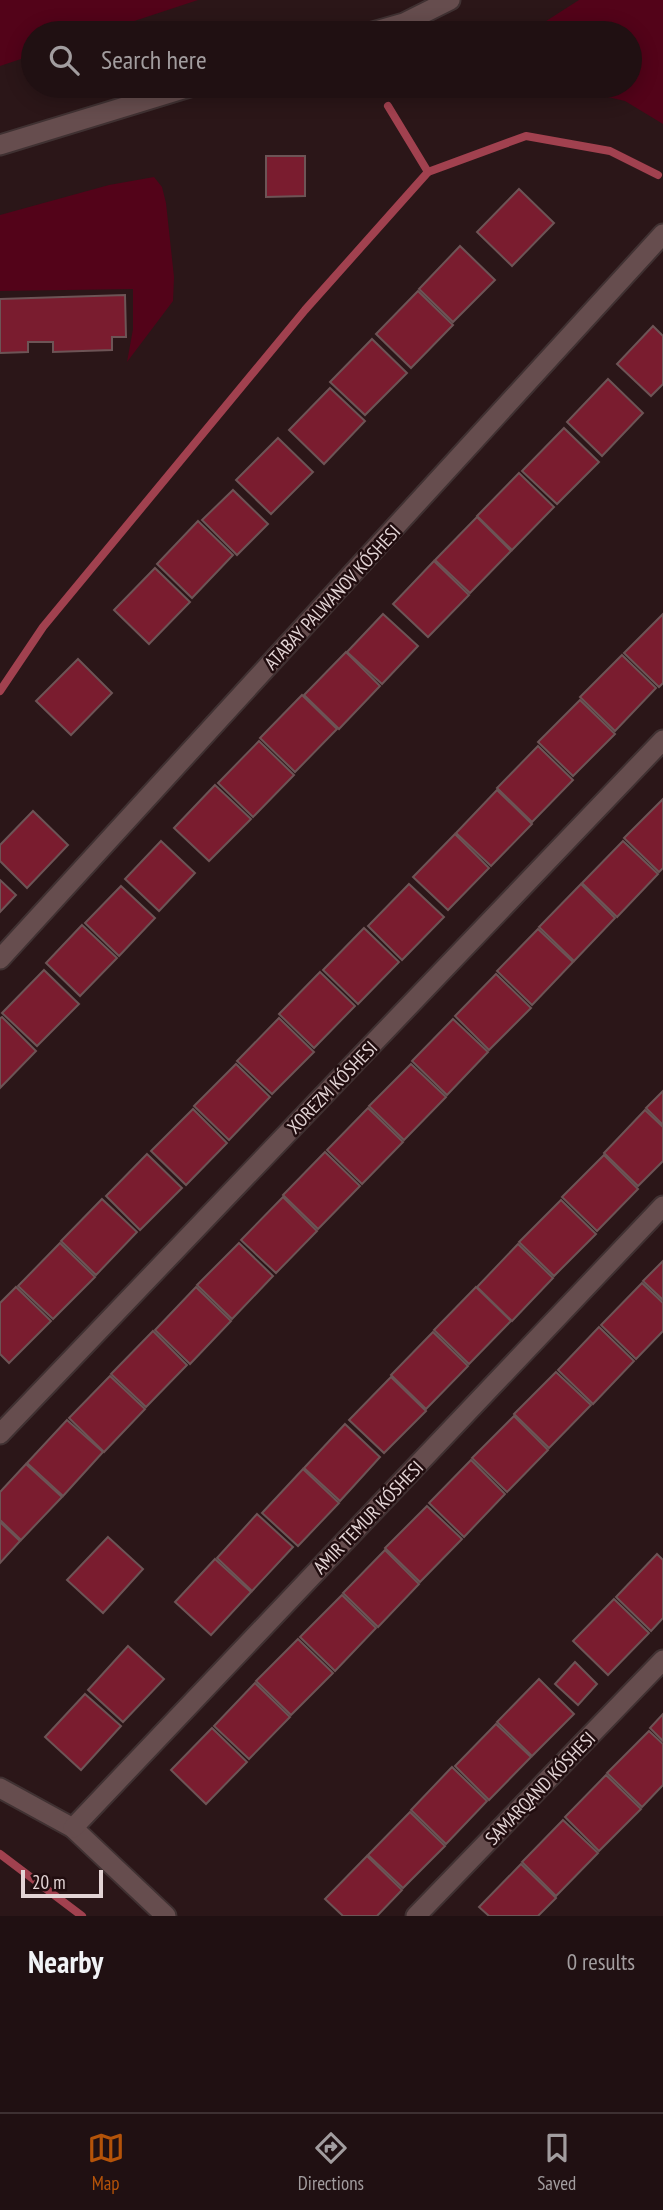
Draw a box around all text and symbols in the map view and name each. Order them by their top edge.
search box [21,21,642,98]
icon: search [45,41,83,79]
text: Search here [101,43,207,76]
street label: ATABAY PALWANOV KÓSHESI [259,520,405,674]
street label: XOREZM KÓSHESI [282,1036,382,1138]
street label: AMIR TEMUR KÓSHESI [308,1455,428,1579]
street label: SAMARQAND KÓSHESI [480,1726,600,1850]
scale bar [21,1867,103,1899]
text: 20 m [32,1870,66,1894]
text: Nearby [28,1942,103,1981]
text: 0 results [567,1947,635,1976]
tab: Map [87,2129,125,2195]
tab: Directions [298,2129,364,2195]
tab: Saved [537,2129,576,2195]

